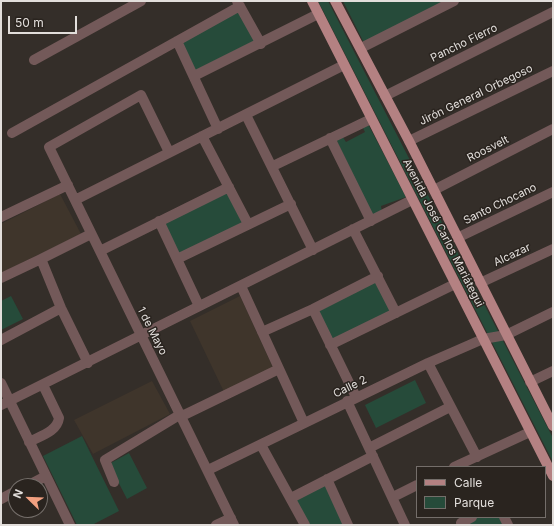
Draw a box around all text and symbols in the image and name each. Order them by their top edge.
scale bar [10,8,79,34]
text: 50 m [15,15,44,30]
street label: Pancho Fierro [428,21,500,65]
street label: Jirón General Orbegoso [417,62,535,128]
street label: Roosvelt [465,133,511,165]
street label: Avenida José Carlos Mariátegui [400,157,486,309]
street label: Santo Chocano [461,181,539,227]
street label: Alcazar [491,241,533,269]
street label: 1 de Mayo [134,305,170,357]
street label: Calle 2 [331,373,369,401]
legend [416,466,546,518]
text: Calle [454,475,482,490]
north arrow [8,478,48,518]
text: N [10,487,26,500]
text: Parque [454,495,494,510]

